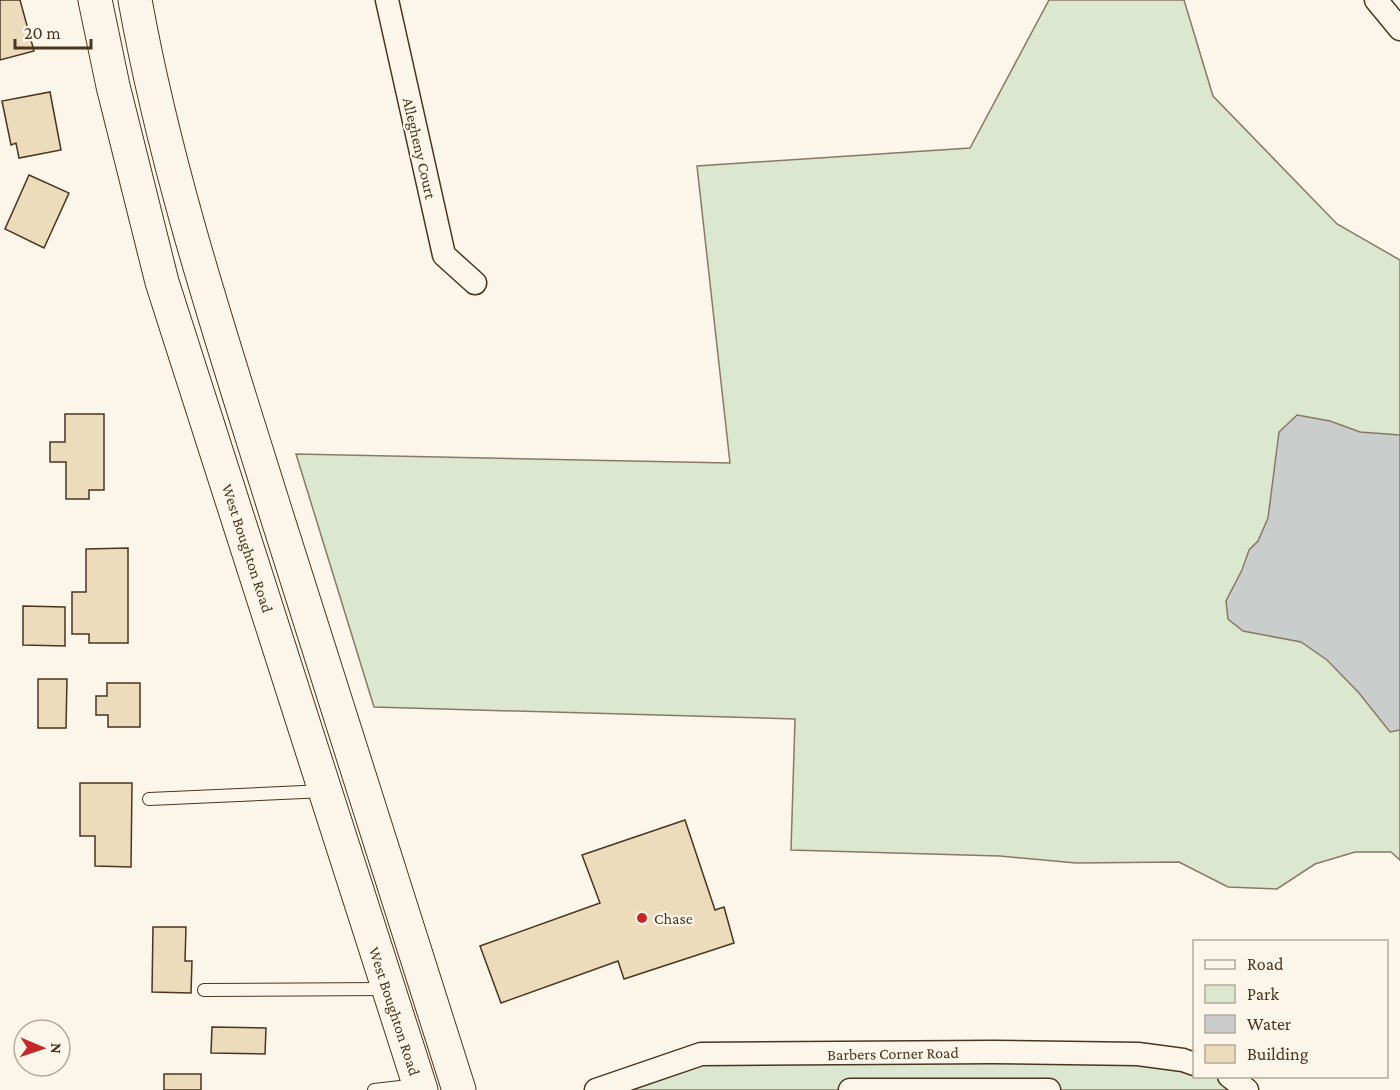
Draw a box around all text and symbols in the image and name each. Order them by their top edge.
scale bar [15,12,92,50]
text: 20 m [24,23,61,43]
street label: Allegheny Court [399,96,440,201]
street label: West Boughton Road [218,482,277,615]
place label: Chase [654,910,693,927]
marker: Chase [635,911,649,925]
legend [1193,940,1388,1078]
street label: West Boughton Road [365,945,424,1078]
text: Road [1247,954,1284,974]
text: Park [1247,984,1279,1004]
text: Water [1247,1014,1292,1034]
north arrow [12,1018,72,1078]
text: N [48,1043,65,1054]
street label: Barbers Corner Road [827,1044,960,1063]
text: Building [1247,1044,1309,1064]

